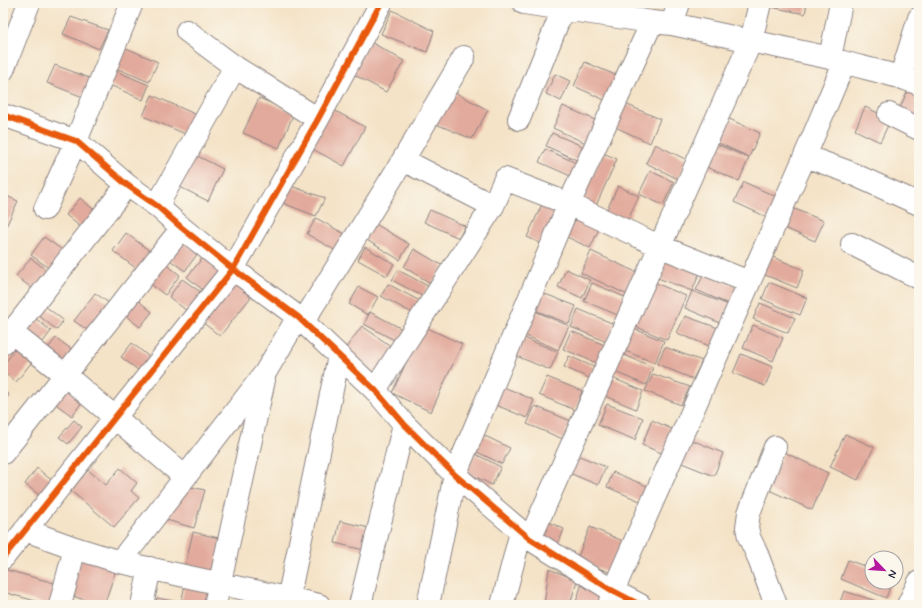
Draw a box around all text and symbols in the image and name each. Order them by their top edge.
north arrow [864,550,904,590]
text: N [884,568,900,580]

